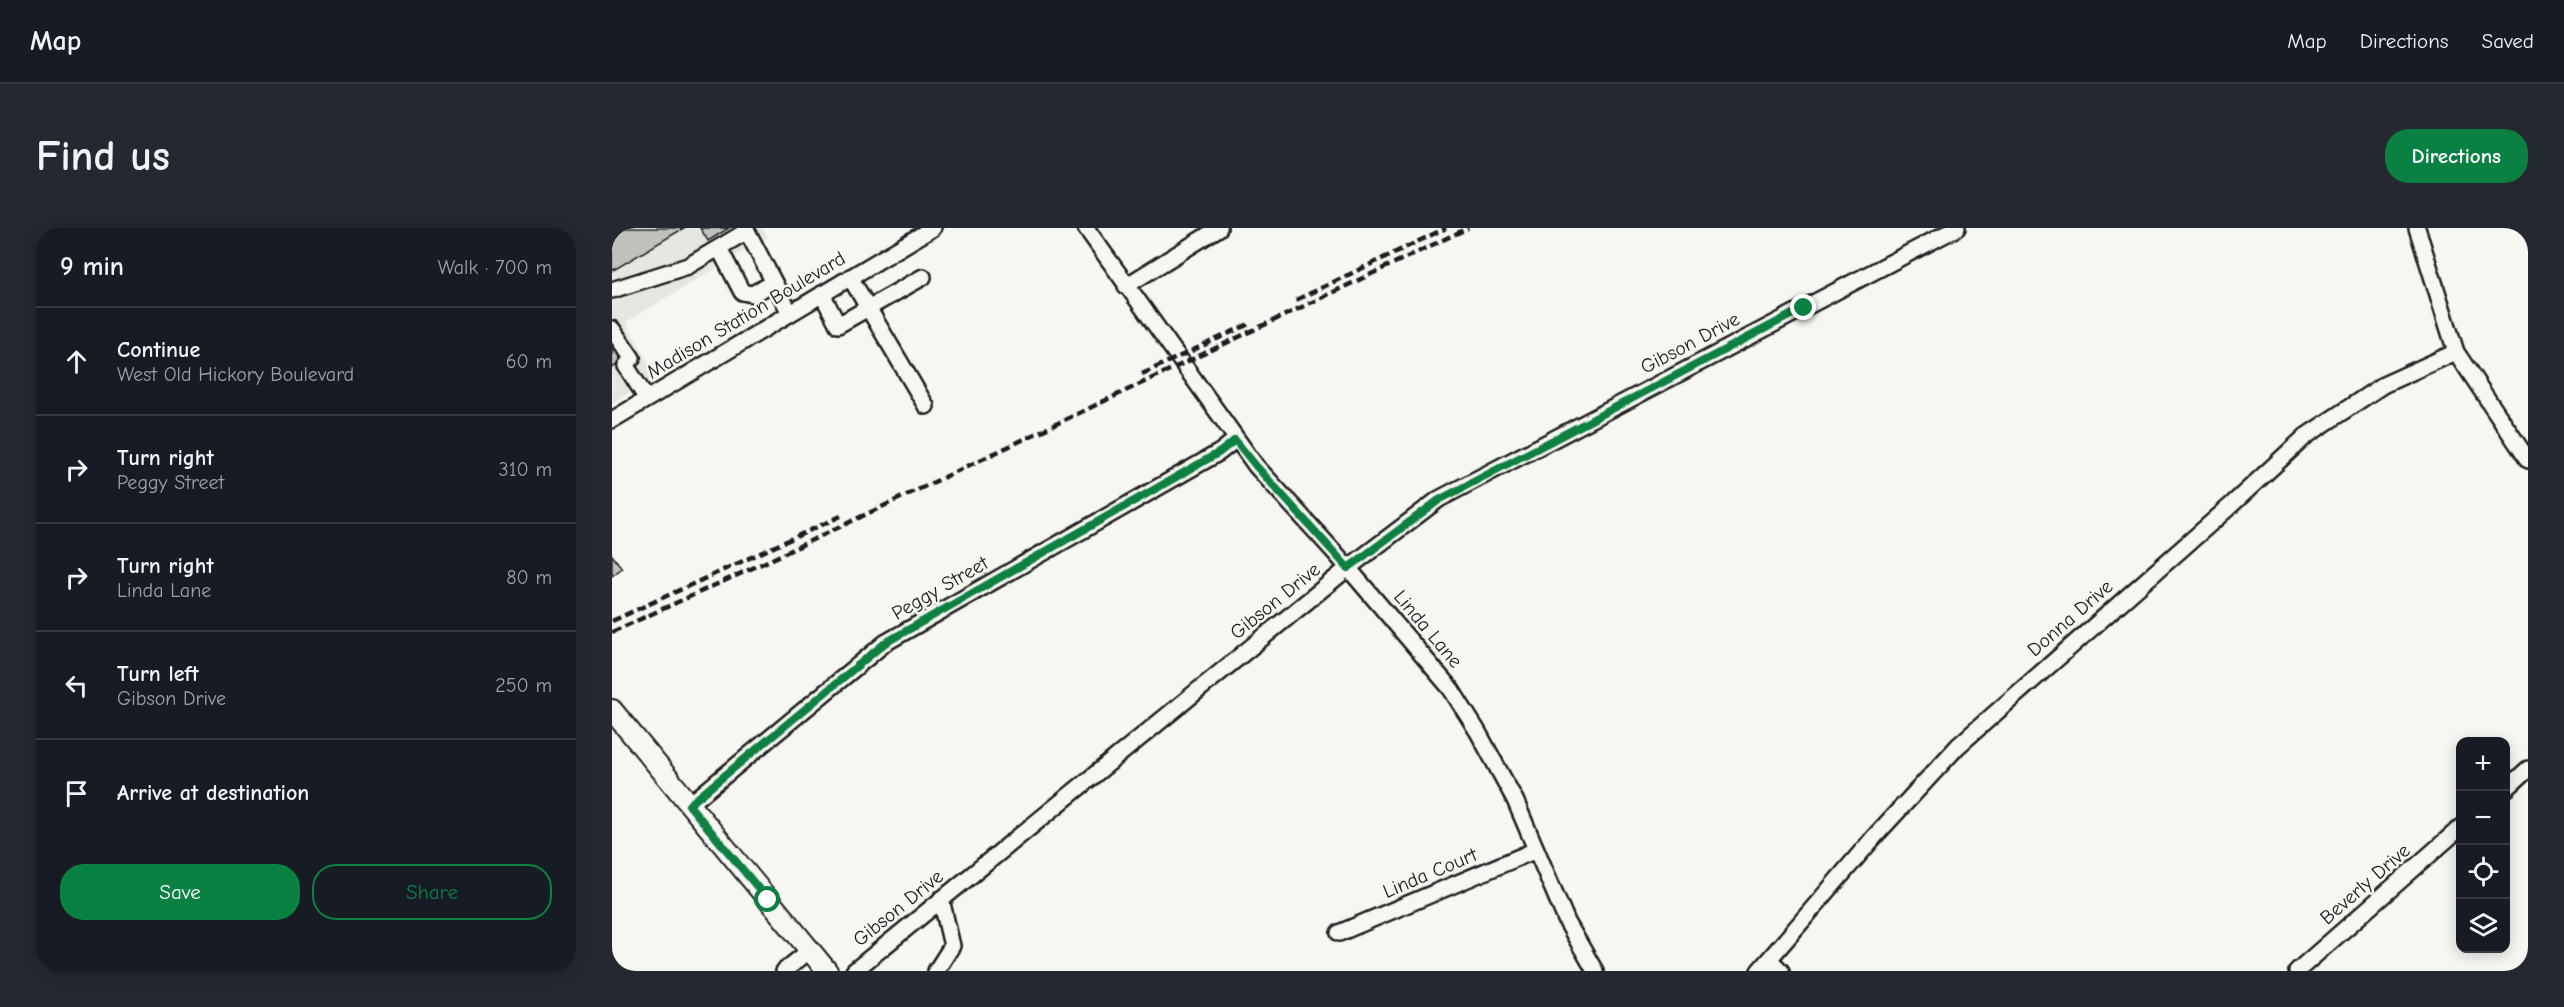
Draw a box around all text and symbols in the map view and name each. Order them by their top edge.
text: Map [30,25,81,57]
text: Map [2287,29,2327,53]
text: Directions [2360,29,2449,53]
text: Saved [2482,29,2534,53]
button: Directions [2385,129,2528,183]
text: Find us [36,132,170,181]
street label: Madison Station Boulevard [642,247,850,383]
text: 9 min [60,252,124,282]
text: Walk · 700 m [438,256,552,279]
route end [1790,294,1816,320]
street label: Gibson Drive [1636,307,1744,379]
text: Continue [117,337,200,363]
icon: ahead [60,345,93,378]
text: 60 m [506,350,552,373]
text: West Old Hickory Boulevard [117,363,354,386]
text: Turn right [117,445,214,471]
icon: right [60,453,93,486]
text: 310 m [499,458,552,481]
text: Peggy Street [117,471,224,494]
street label: Peggy Street [888,551,993,625]
text: Turn right [117,553,214,579]
street label: Gibson Drive [1225,558,1325,644]
icon: right [60,561,93,594]
text: 80 m [506,566,552,589]
street label: Donna Drive [2023,575,2117,661]
text: Linda Lane [117,579,211,602]
street label: Linda Lane [1389,586,1467,672]
text: Turn left [117,661,199,687]
icon: left [60,669,93,702]
text: 250 m [495,674,552,697]
text: Gibson Drive [117,687,226,710]
map controls [2456,737,2510,953]
button: + [2456,737,2510,791]
icon: arrive [60,777,93,810]
text: Arrive at destination [117,780,309,806]
button: − [2456,791,2510,845]
street label: Beverly Drive [2315,839,2415,929]
street label: Linda Court [1380,842,1482,903]
button: locate [2456,845,2510,899]
button: Save [60,864,300,920]
button: Share [312,864,552,920]
street label: Gibson Drive [848,865,948,951]
route start [754,886,780,912]
button: layers [2456,899,2510,953]

